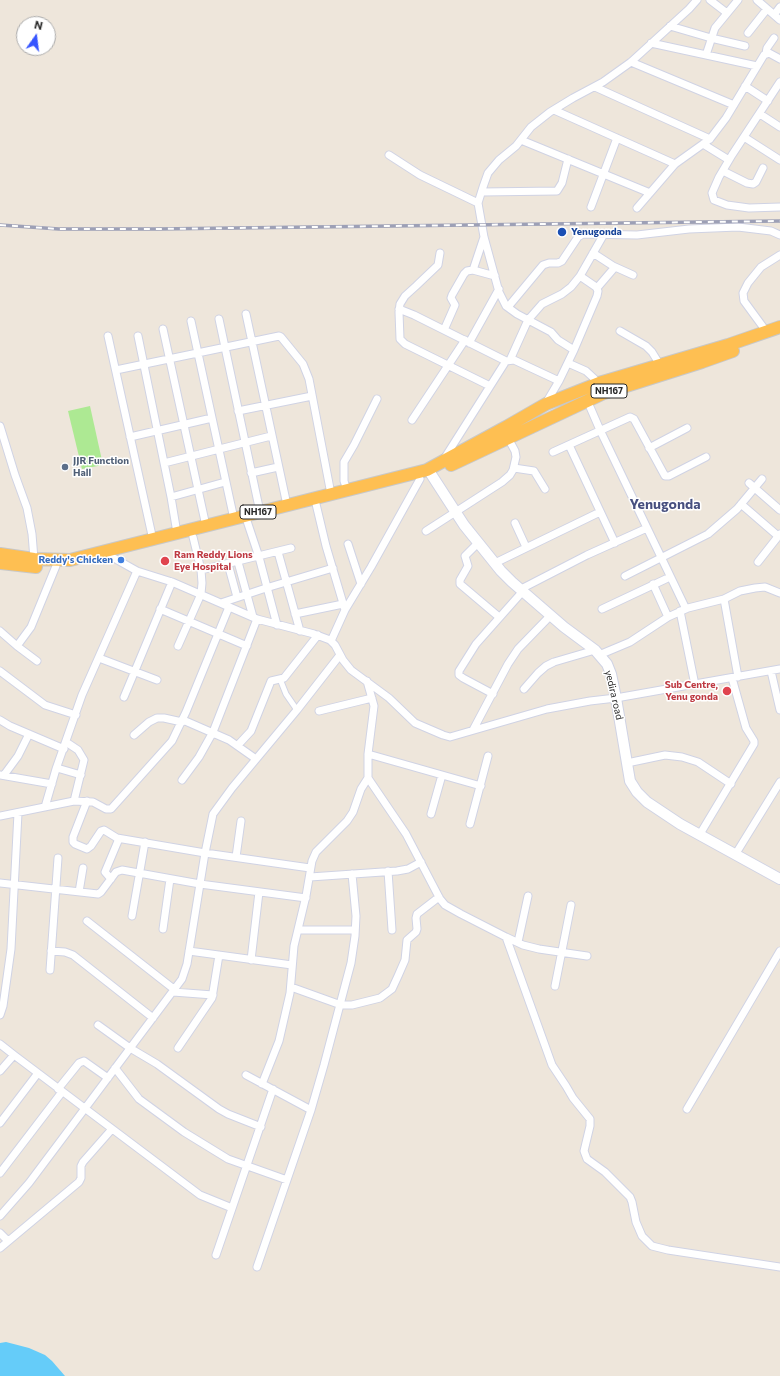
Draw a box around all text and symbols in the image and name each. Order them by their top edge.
north arrow [16,16,56,56]
text: N [33,18,44,32]
marker: Yenugonda [556,226,568,238]
place label: Yenugonda [571,226,622,238]
road number: NH167 [591,384,627,398]
place label: JJR Function Hall [73,455,129,478]
marker: JJR Function Hall [60,462,70,472]
district label: Yenugonda [629,496,701,512]
road number: NH167 [240,505,276,519]
place label: Ram Reddy Lions Eye Hospital [174,549,253,572]
place label: Reddy's Chicken [38,554,113,566]
marker: Reddy's Chicken [116,555,126,565]
marker: Ram Reddy Lions Eye Hospital [159,555,171,567]
street label: yedira road [602,669,626,721]
place label: Sub Centre, Yenu gonda [665,679,718,702]
marker: Sub Centre, Yenu gonda [721,685,733,697]

